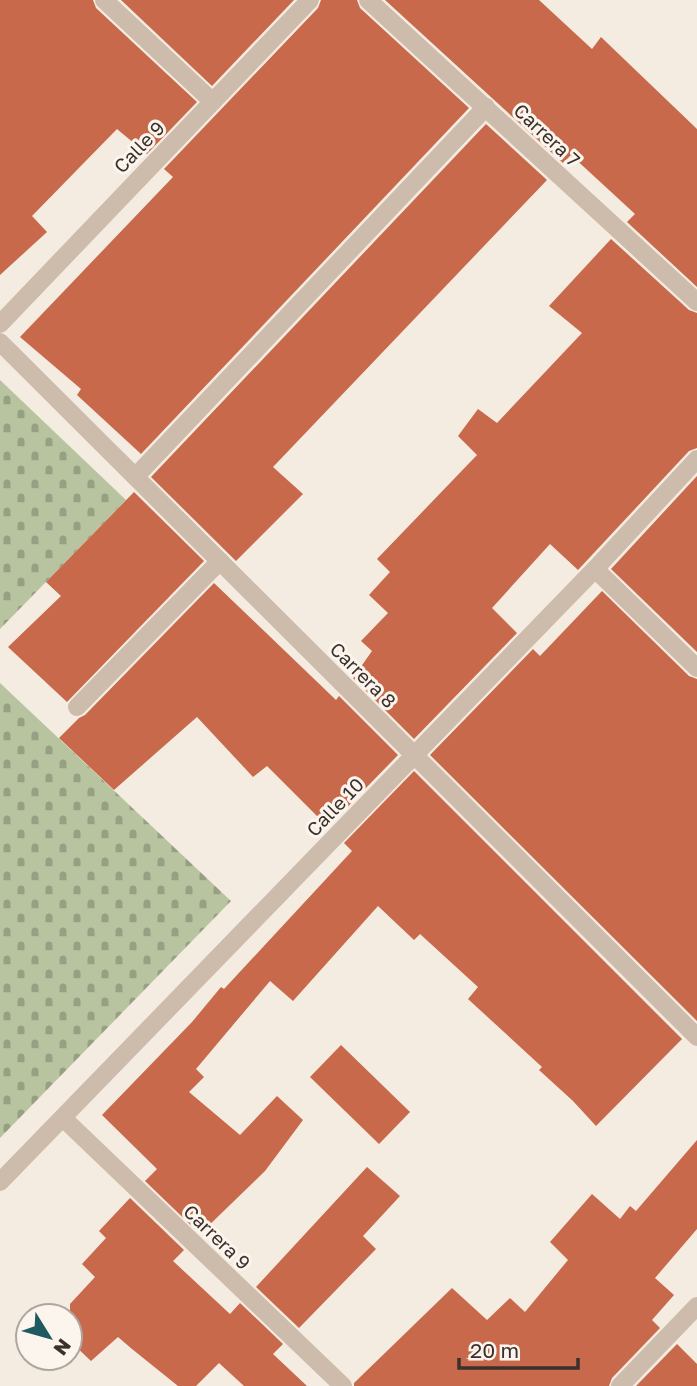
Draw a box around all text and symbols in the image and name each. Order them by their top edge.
street label: Carrera 7 [509,98,585,171]
street label: Calle 9 [109,116,169,177]
street label: Carrera 8 [326,637,401,712]
street label: Calle 10 [301,773,368,841]
street label: Carrera 9 [179,1199,255,1274]
north arrow [14,1302,84,1372]
scale bar [459,1326,578,1370]
text: N [49,1335,77,1360]
text: 20 m [470,1337,519,1363]

